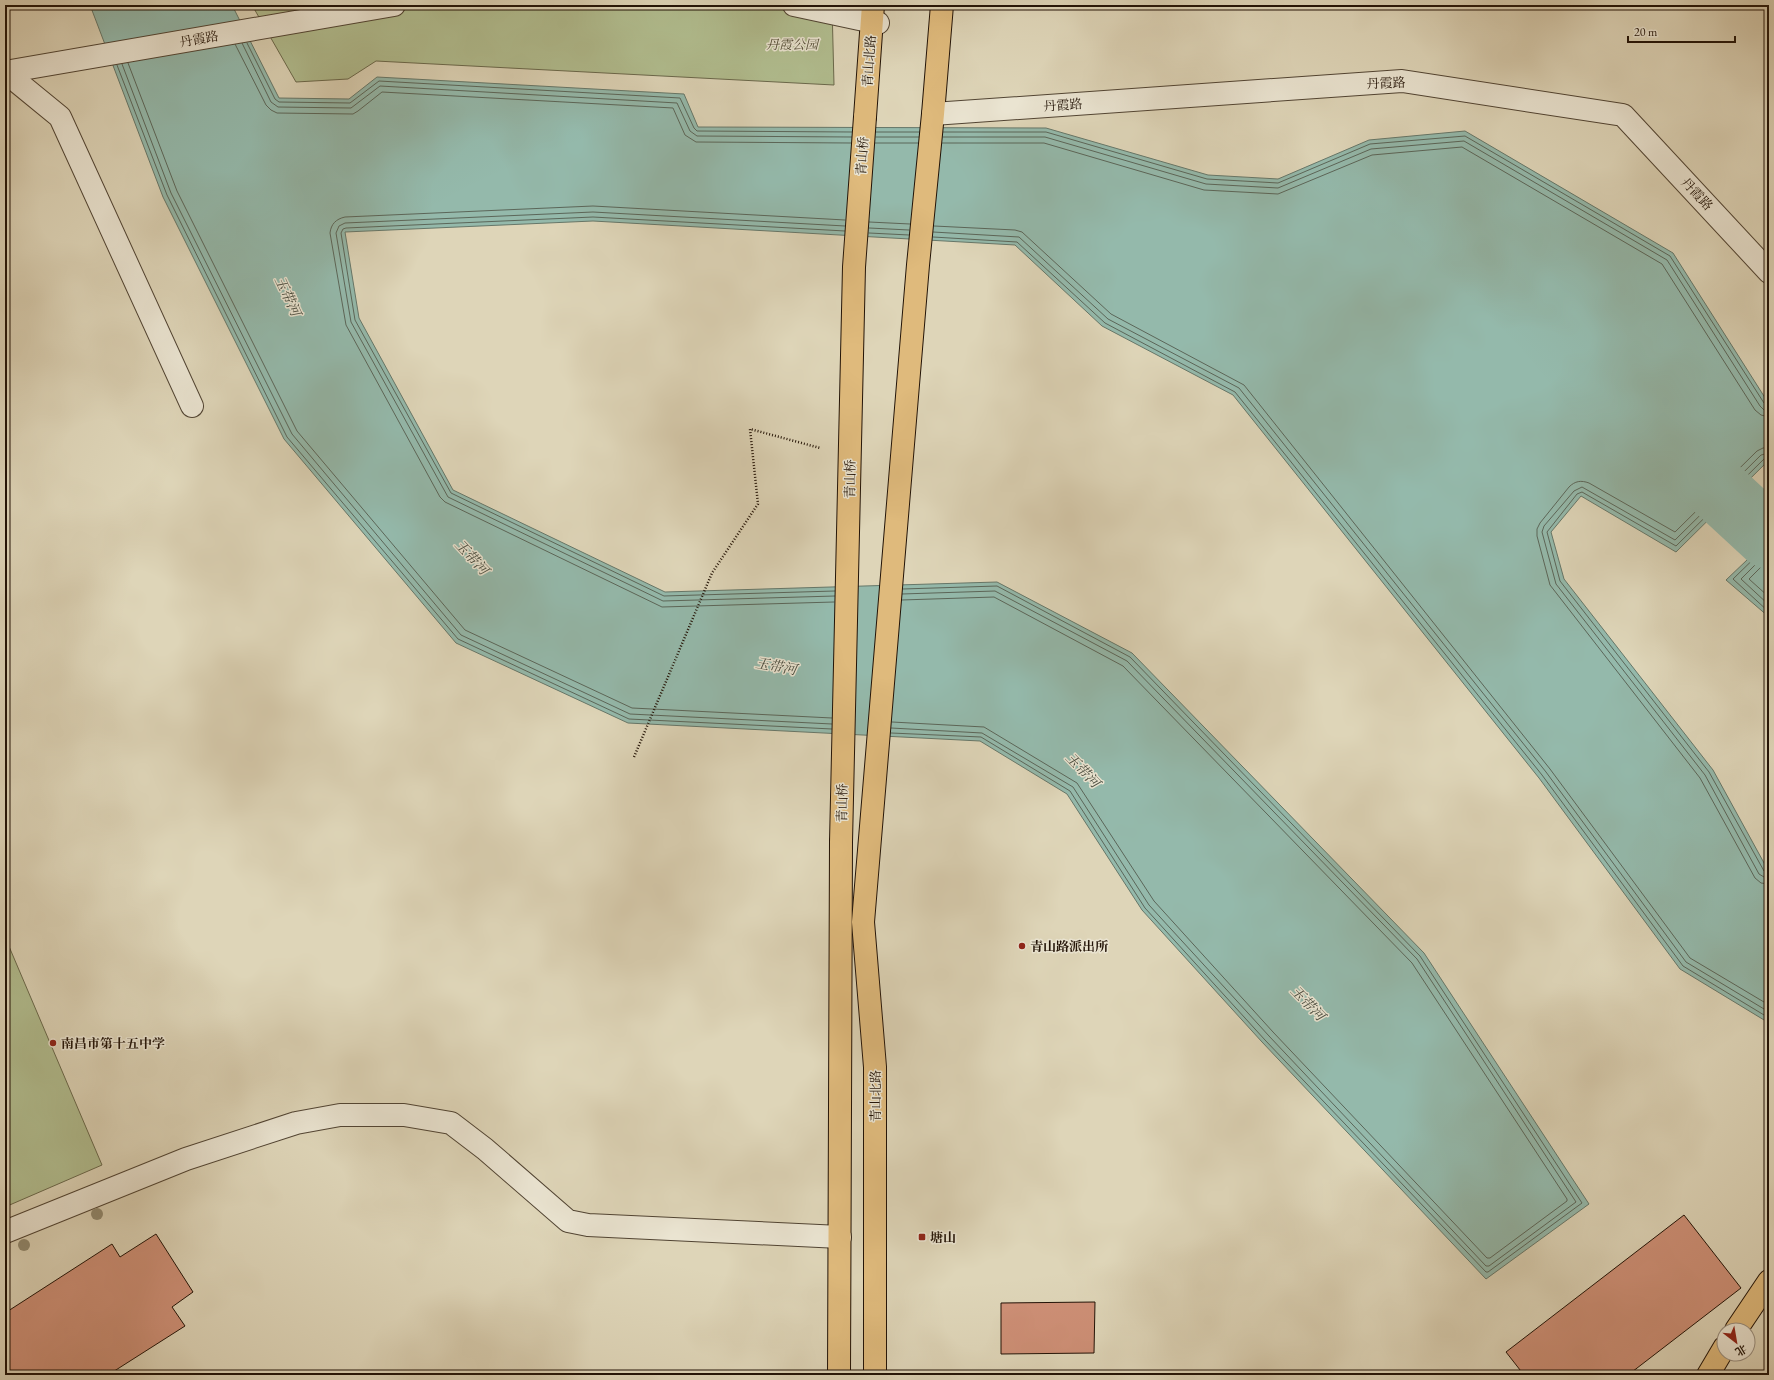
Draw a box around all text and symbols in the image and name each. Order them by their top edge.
scale bar [1628,18,1735,44]
text: 20 m [1634,24,1658,40]
street label: 丹霞路 [178,27,220,51]
street label: 青山北路 [859,34,879,88]
park label: 丹霞公园 [766,36,820,53]
street label: 丹霞路 [1366,74,1406,92]
street label: 丹霞路 [1043,95,1083,115]
street label: 青山桥 [852,136,872,176]
street label: 丹霞路 [1677,174,1717,214]
water label: 玉带河 [271,273,306,322]
street label: 青山桥 [841,459,859,499]
water label: 玉带河 [451,536,495,581]
water label: 玉带河 [754,653,801,679]
water label: 玉带河 [1062,749,1106,794]
street label: 青山桥 [833,783,851,823]
place label: 青山路派出所 [1030,938,1109,955]
marker: 青山路派出所 [1017,941,1027,951]
water label: 玉带河 [1287,982,1331,1027]
place label: 南昌市第十五中学 [61,1035,165,1052]
marker: 南昌市第十五中学 [48,1038,58,1048]
street label: 青山北路 [867,1070,884,1122]
place label: 塘山 [930,1229,956,1246]
marker: 塘山 [917,1232,927,1242]
north arrow [1716,1322,1756,1362]
text: 北 [1733,1342,1749,1359]

